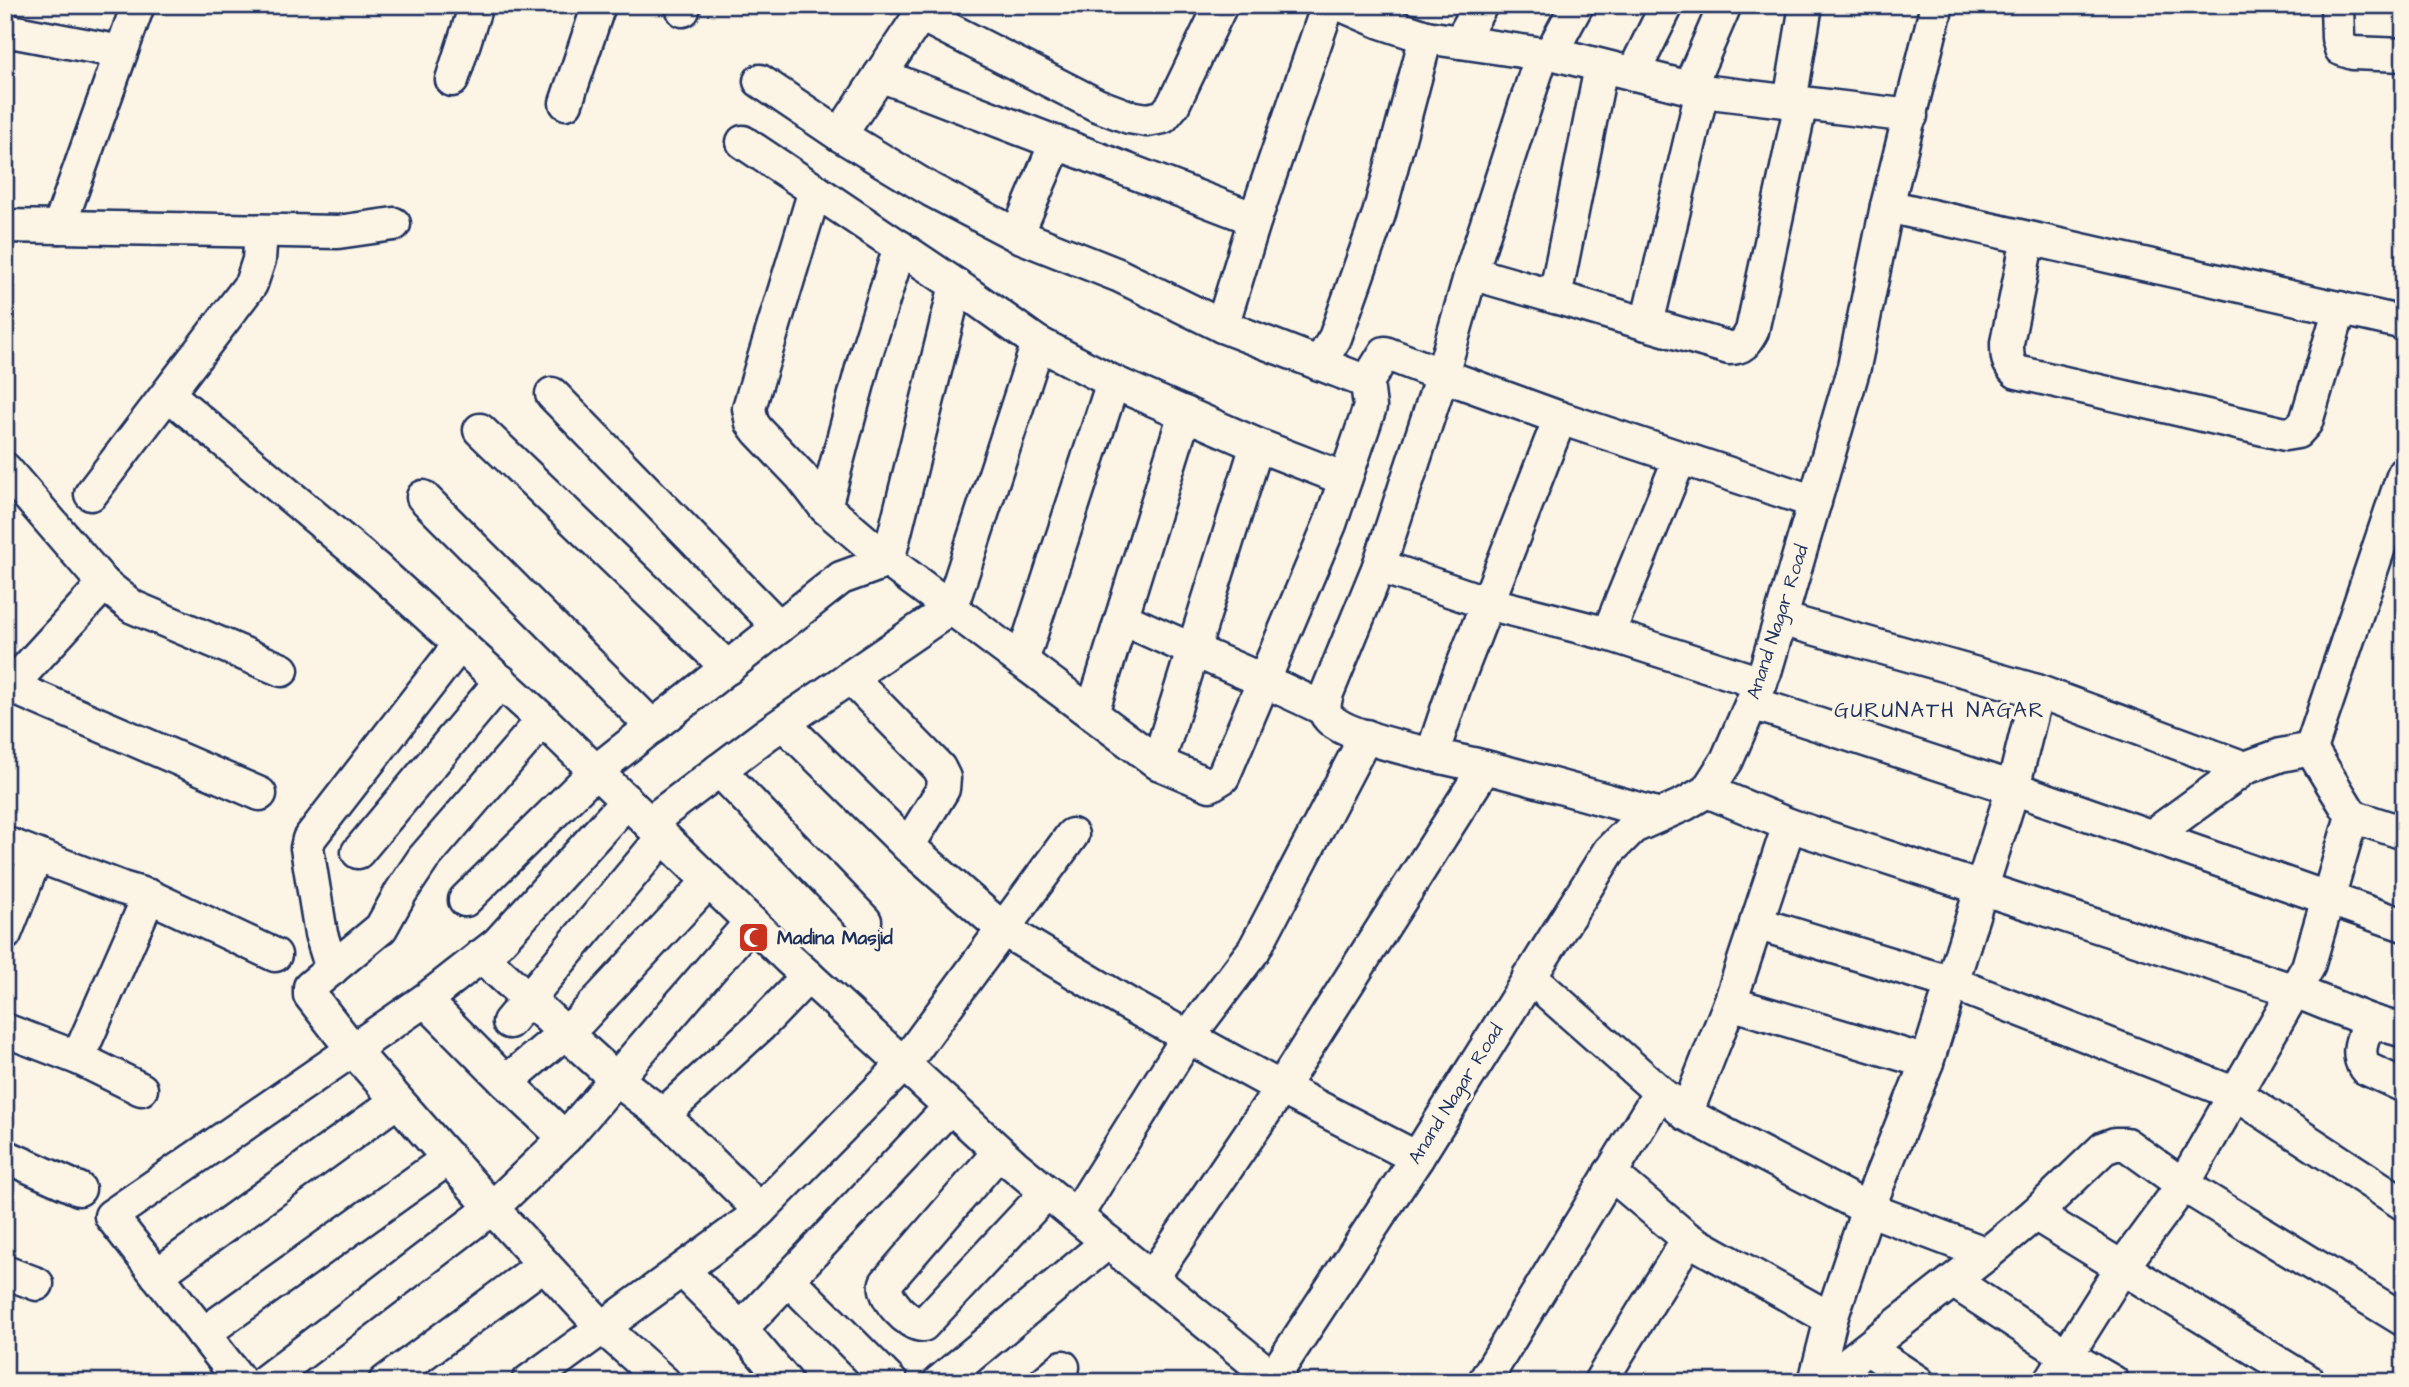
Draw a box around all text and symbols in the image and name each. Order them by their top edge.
street label: Anand Nagar Road [1740,541,1817,703]
district label: GURUNATH NAGAR [1834,696,2046,725]
mosque icon: Madina Masjid [737,921,771,955]
place label: Madina Masjid [777,925,893,952]
street label: Anand Nagar Road [1402,1018,1511,1170]

